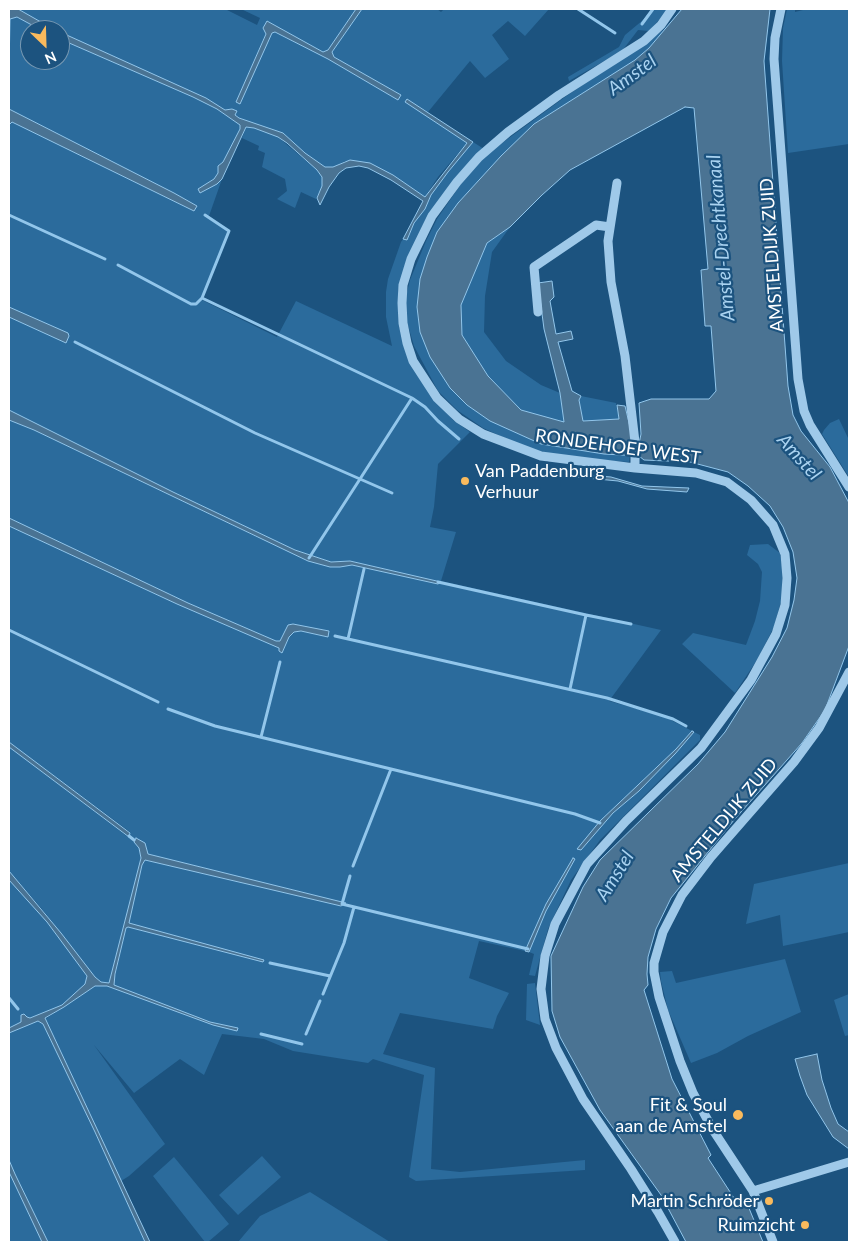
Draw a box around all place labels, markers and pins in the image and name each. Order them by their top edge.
place label: Van Paddenburg Verhuur [475,460,604,502]
marker: Van Paddenburg Verhuur [459,475,471,487]
place label: Fit & Soul aan de Amstel [615,1094,727,1136]
marker: Fit & Soul aan de Amstel [731,1108,745,1122]
place label: Martin Schröder [630,1190,759,1212]
marker: Martin Schröder [763,1195,775,1207]
place label: Ruimzicht [718,1214,795,1236]
marker: Ruimzicht [799,1219,811,1231]

